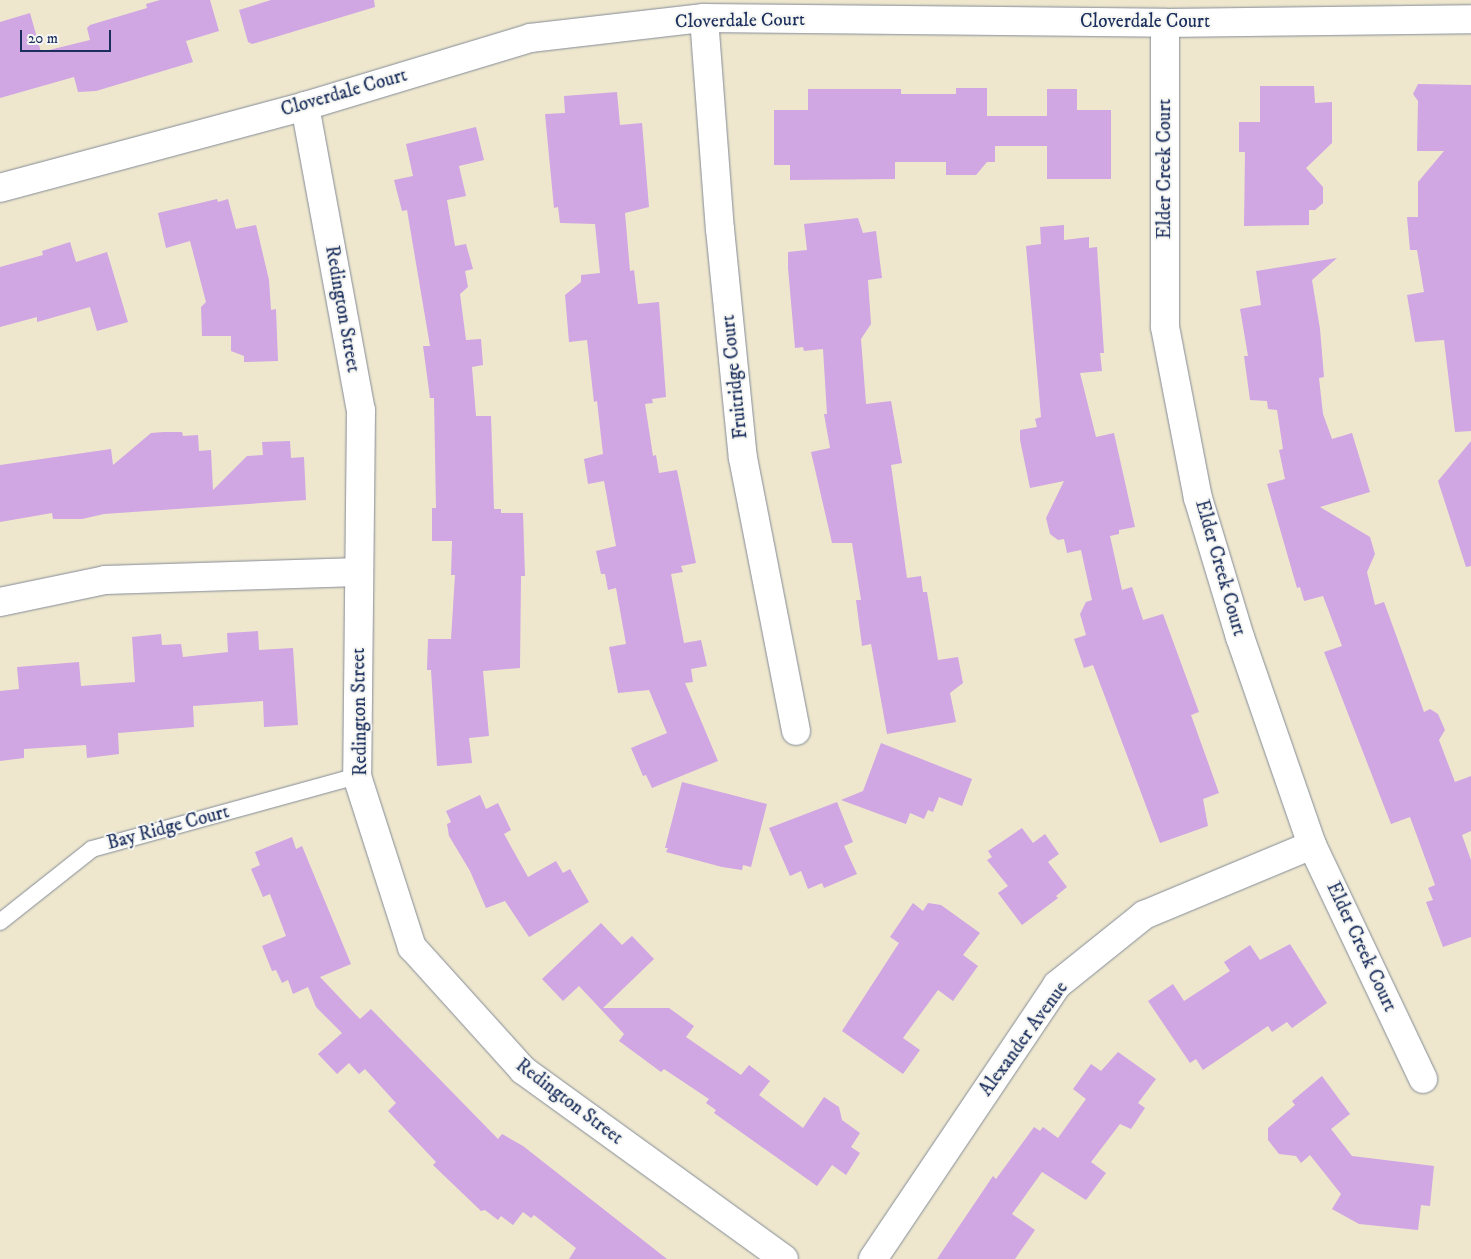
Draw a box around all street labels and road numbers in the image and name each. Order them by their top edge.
street label: Cloverdale Court [675,8,805,34]
street label: Cloverdale Court [1080,11,1210,33]
street label: Cloverdale Court [278,64,410,122]
street label: Elder Creek Court [1154,99,1176,239]
street label: Redington Street [320,244,364,374]
street label: Fruitridge Court [717,314,753,440]
street label: Elder Creek Court [1190,497,1250,639]
street label: Redington Street [347,648,373,776]
street label: Bay Ridge Court [104,801,232,855]
street label: Elder Creek Court [1321,878,1401,1016]
street label: Alexander Avenue [975,977,1073,1101]
street label: Redington Street [511,1054,627,1150]

